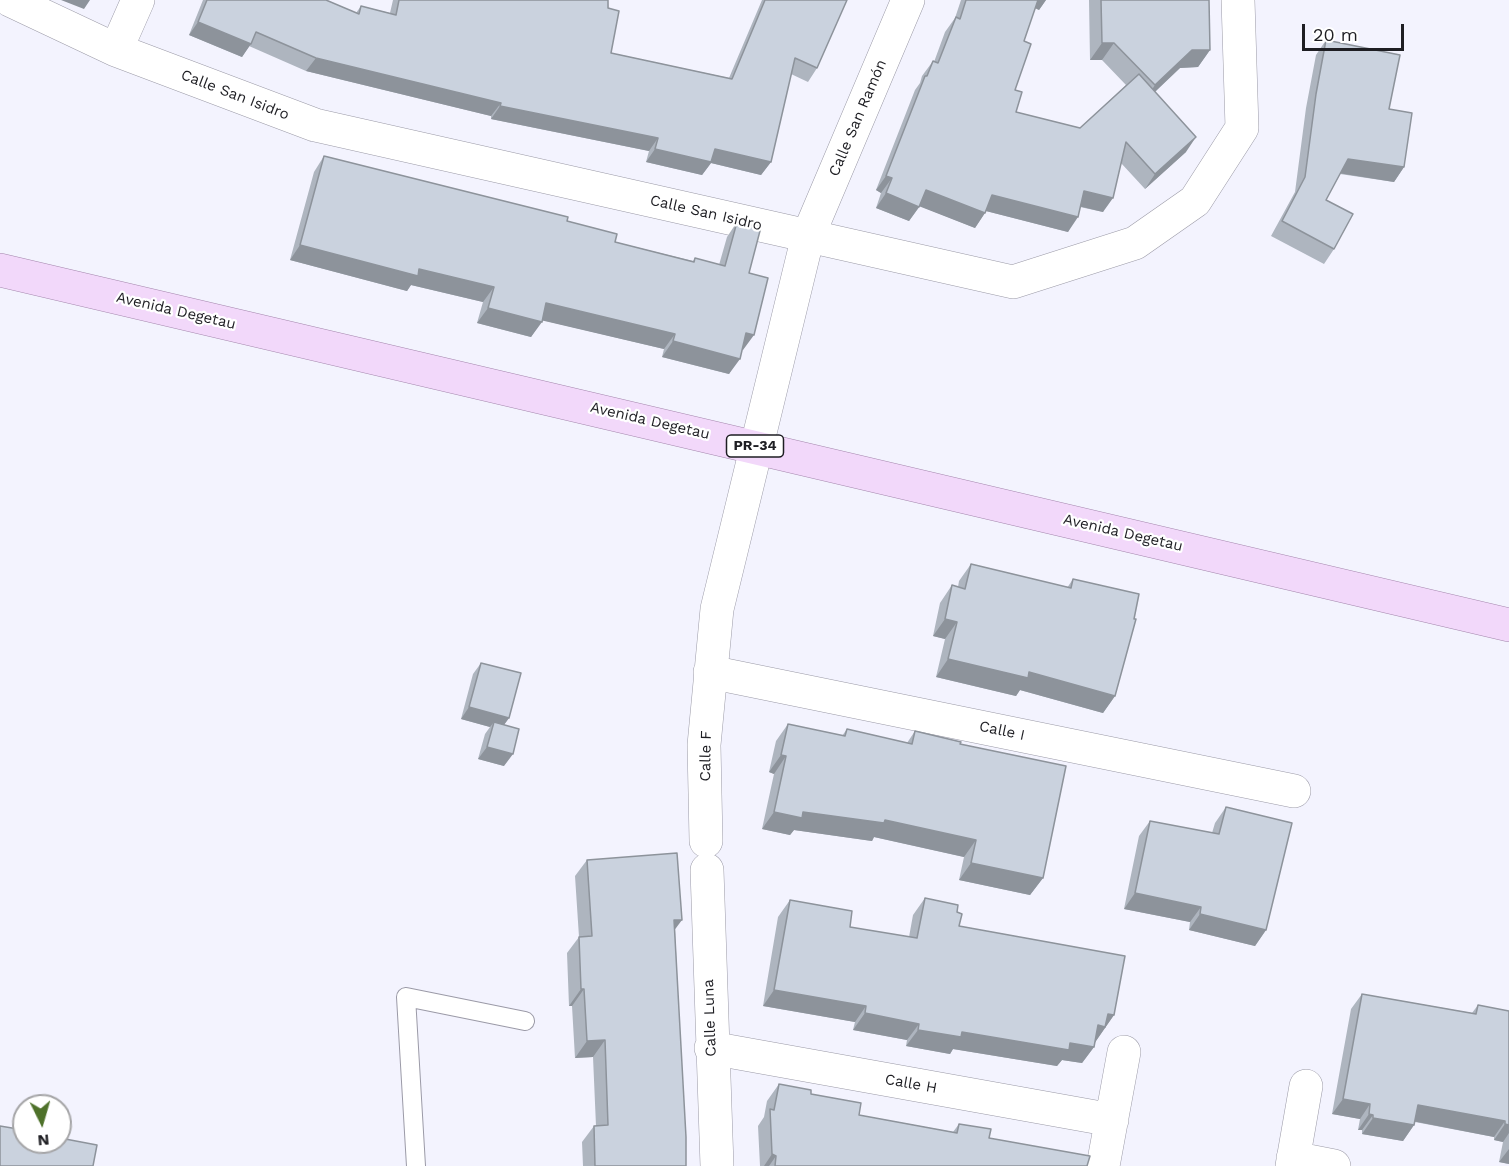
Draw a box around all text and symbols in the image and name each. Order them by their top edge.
scale bar [1305,12,1407,50]
text: 20 m [1313,24,1358,45]
street label: Calle San Ramón [825,57,891,179]
street label: Calle San Isidro [178,66,292,124]
street label: Calle San Isidro [648,191,764,235]
street label: Avenida Degetau [115,289,237,333]
street label: Avenida Degetau [589,399,711,443]
road number: PR-34 [726,435,783,457]
street label: Avenida Degetau [1062,511,1184,555]
street label: Calle I [978,717,1026,745]
street label: Calle F [697,730,715,782]
street label: Calle Luna [700,979,720,1057]
street label: Calle H [883,1071,939,1097]
north arrow [12,1094,72,1154]
text: N [37,1130,50,1150]

